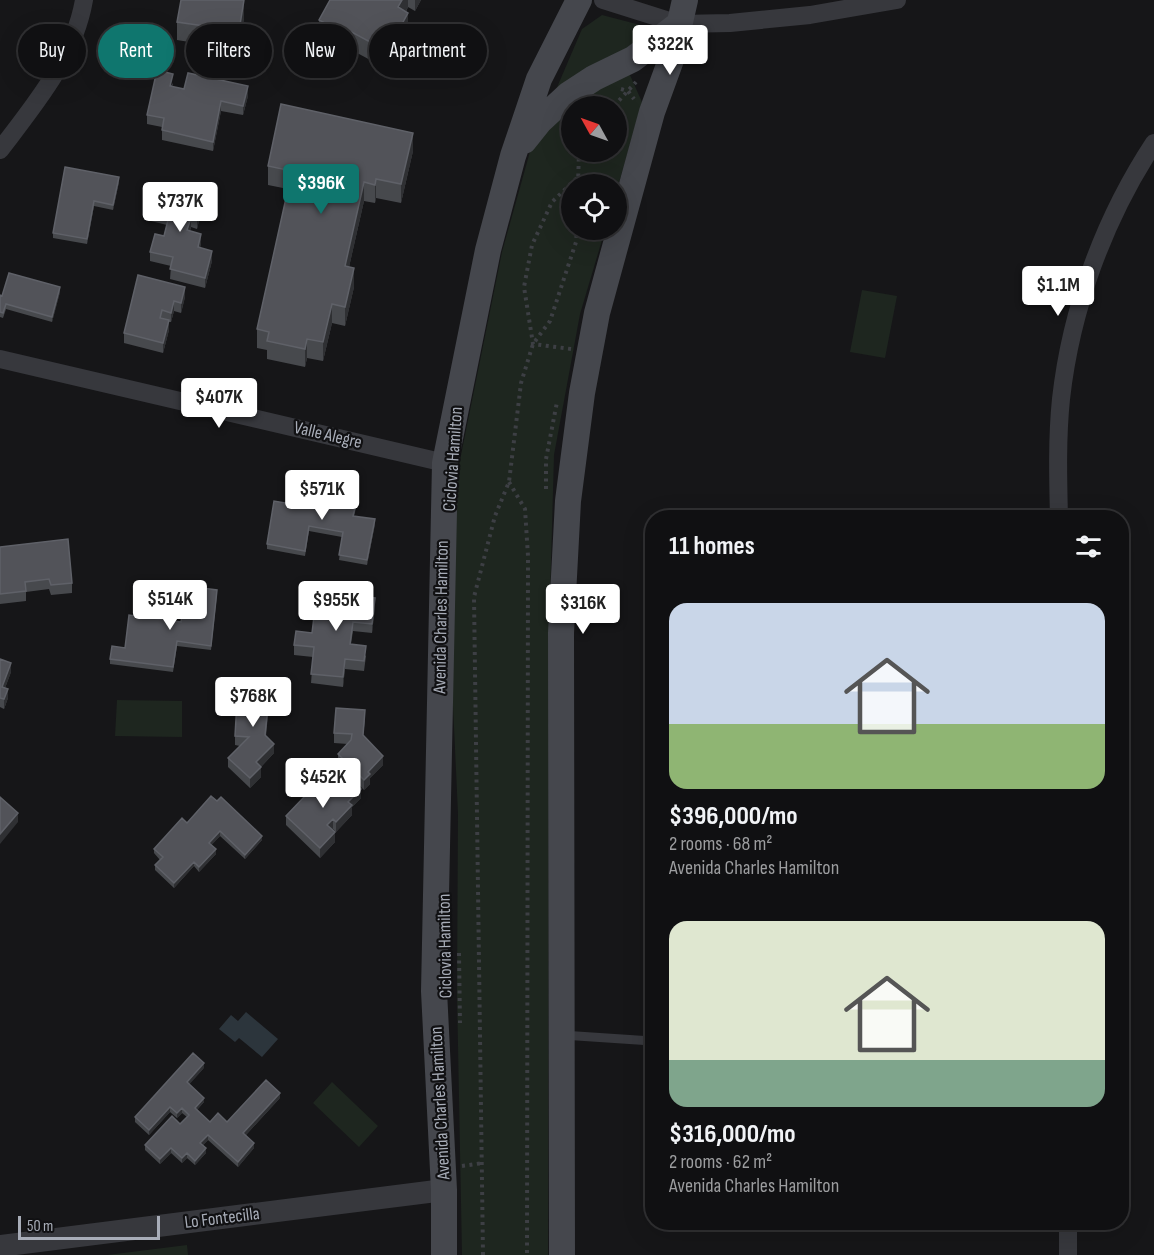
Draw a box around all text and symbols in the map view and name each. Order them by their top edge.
chip: Buy [18,24,86,78]
chip: Rent [98,24,174,78]
chip: Filters [186,24,272,78]
chip: New [284,24,357,78]
chip: Apartment [369,24,487,78]
pin: $322K [628,25,712,76]
text: $322K [647,32,693,56]
north arrow [561,96,627,162]
map controls [561,96,627,240]
pin: $396K [279,164,363,215]
text: $396K [297,171,345,195]
button: locate [561,174,627,240]
pin: $737K [138,182,222,233]
text: $737K [157,189,203,213]
pin: $1.1M [1016,266,1100,317]
text: $1.1M [1036,273,1080,297]
pin: $407K [177,378,261,429]
text: $407K [195,385,243,409]
street label: Ciclovia Hamilton [439,406,467,512]
street label: Valle Alegre [292,417,364,453]
pin: $571K [280,470,364,521]
text: $571K [299,477,345,501]
icon: filters [1072,530,1105,563]
text: 11 homes [669,531,755,562]
street label: Avenida Charles Hamilton [429,540,453,695]
pin: $514K [128,580,212,631]
pin: $955K [294,581,378,632]
pin: $316K [541,584,625,635]
text: $514K [147,587,193,611]
text: $955K [312,588,360,612]
text: $316K [560,591,606,615]
icon: home [833,642,941,750]
pin: $768K [211,677,295,728]
text: $768K [229,684,277,708]
pin: $452K [281,758,365,809]
text: $452K [300,765,346,789]
text: $396,000/mo [669,801,798,832]
text: 2 rooms · 68 m² [669,832,773,856]
text: Avenida Charles Hamilton [669,856,839,880]
street label: Ciclovia Hamilton [434,893,456,999]
icon: home [833,960,941,1068]
street label: Avenida Charles Hamilton [426,1026,455,1181]
text: $316,000/mo [669,1119,795,1150]
text: 2 rooms · 62 m² [669,1150,772,1174]
text: Avenida Charles Hamilton [669,1174,839,1198]
street label: Lo Fontecilla [183,1203,261,1233]
scale bar [18,1213,160,1240]
text: 50 m [27,1217,53,1236]

